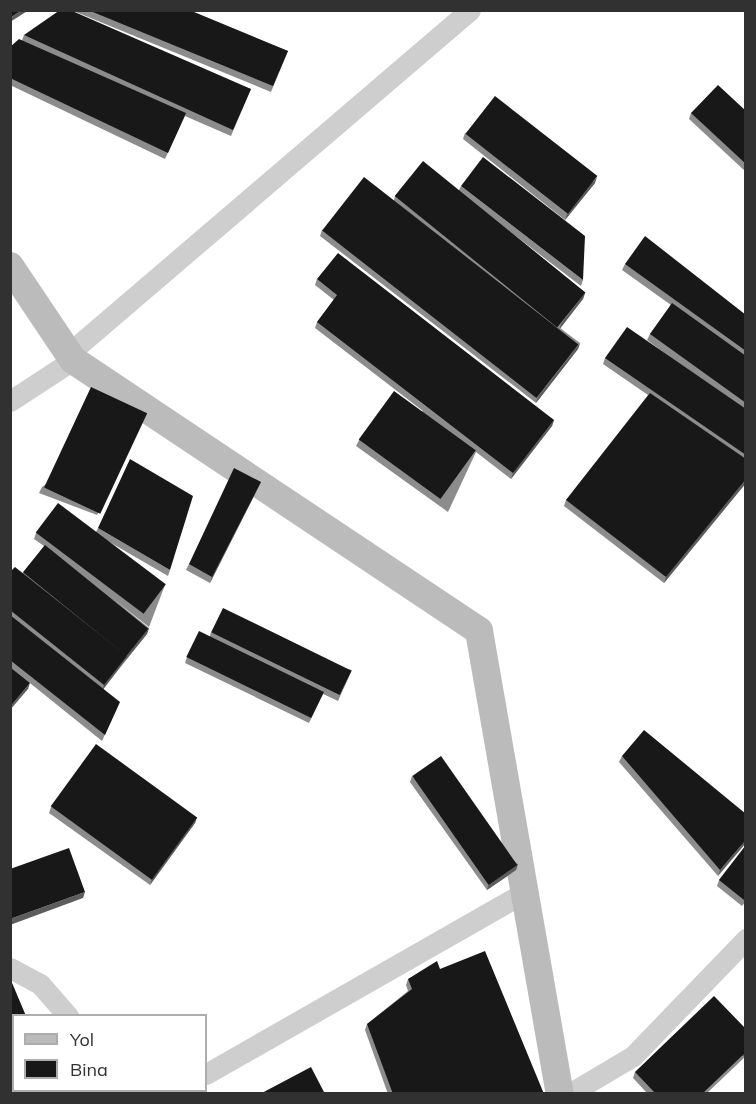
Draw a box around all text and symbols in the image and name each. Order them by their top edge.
legend [12,1014,207,1092]
text: Yol [70,1028,94,1051]
text: Bina [70,1058,108,1081]

